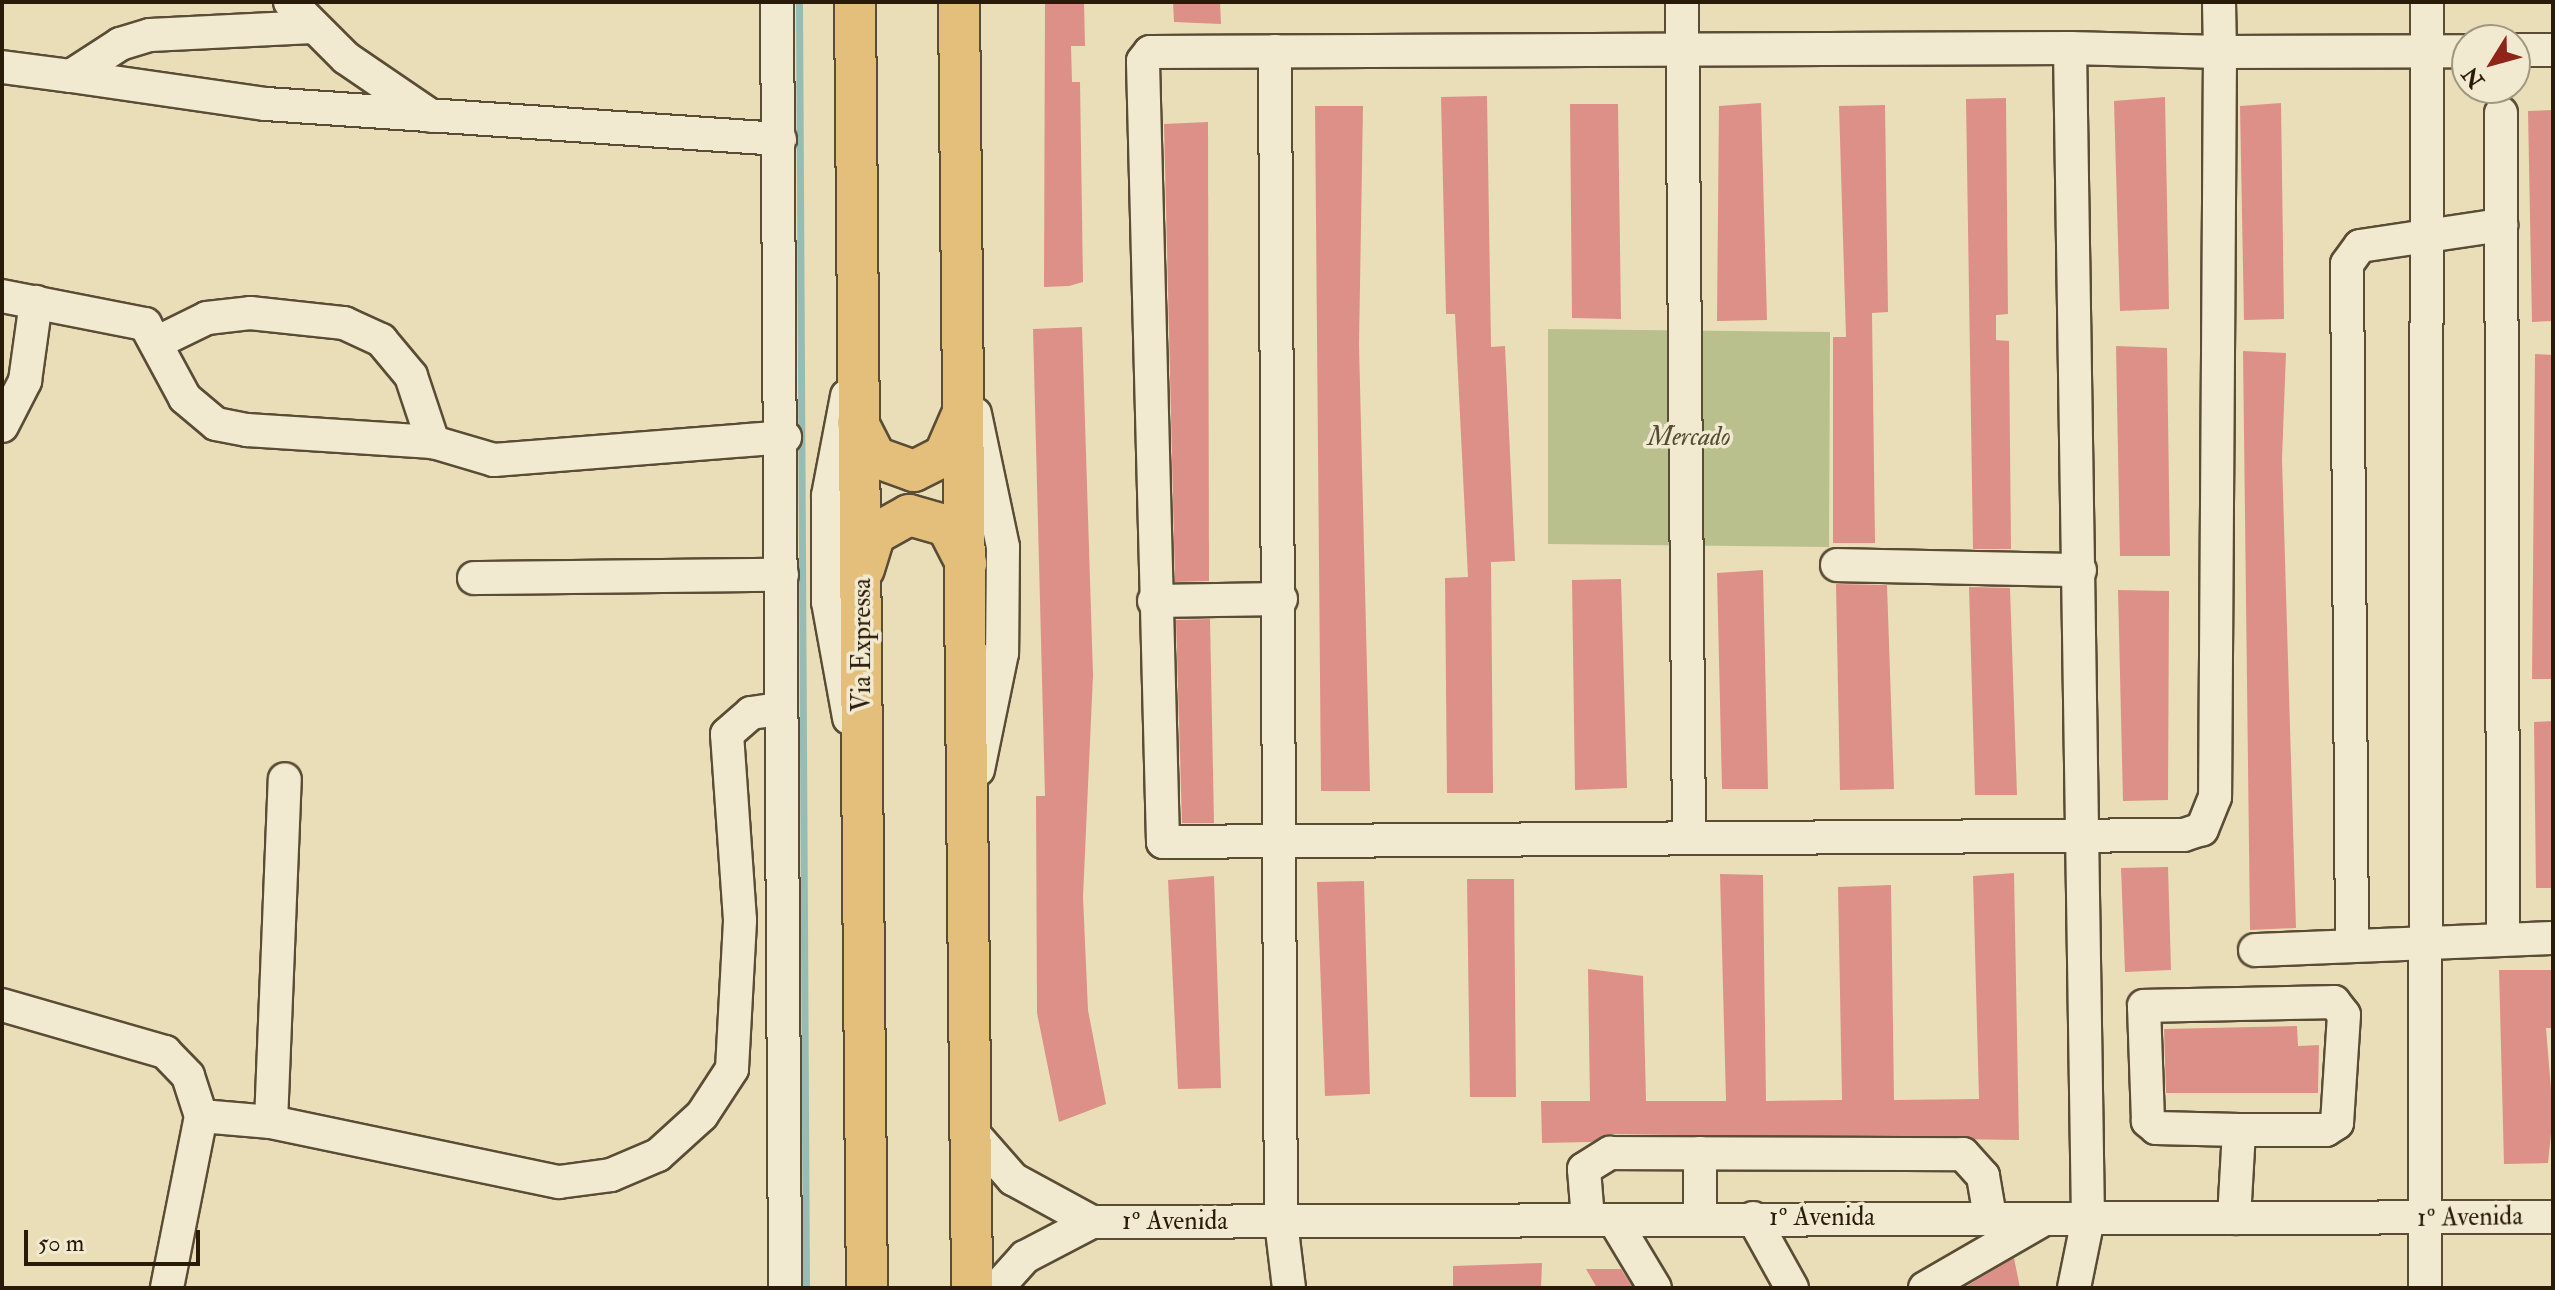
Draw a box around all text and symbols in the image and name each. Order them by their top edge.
north arrow [2451,24,2531,104]
text: N [2456,61,2491,94]
park label: Mercado [1648,422,1730,454]
street label: Via Expressa [847,578,879,712]
street label: 1º Avenida [2417,1201,2523,1235]
street label: 1º Avenida [1769,1202,1875,1234]
street label: 1º Avenida [1122,1206,1228,1238]
scale bar [28,1214,204,1264]
text: 50 m [38,1228,84,1259]

